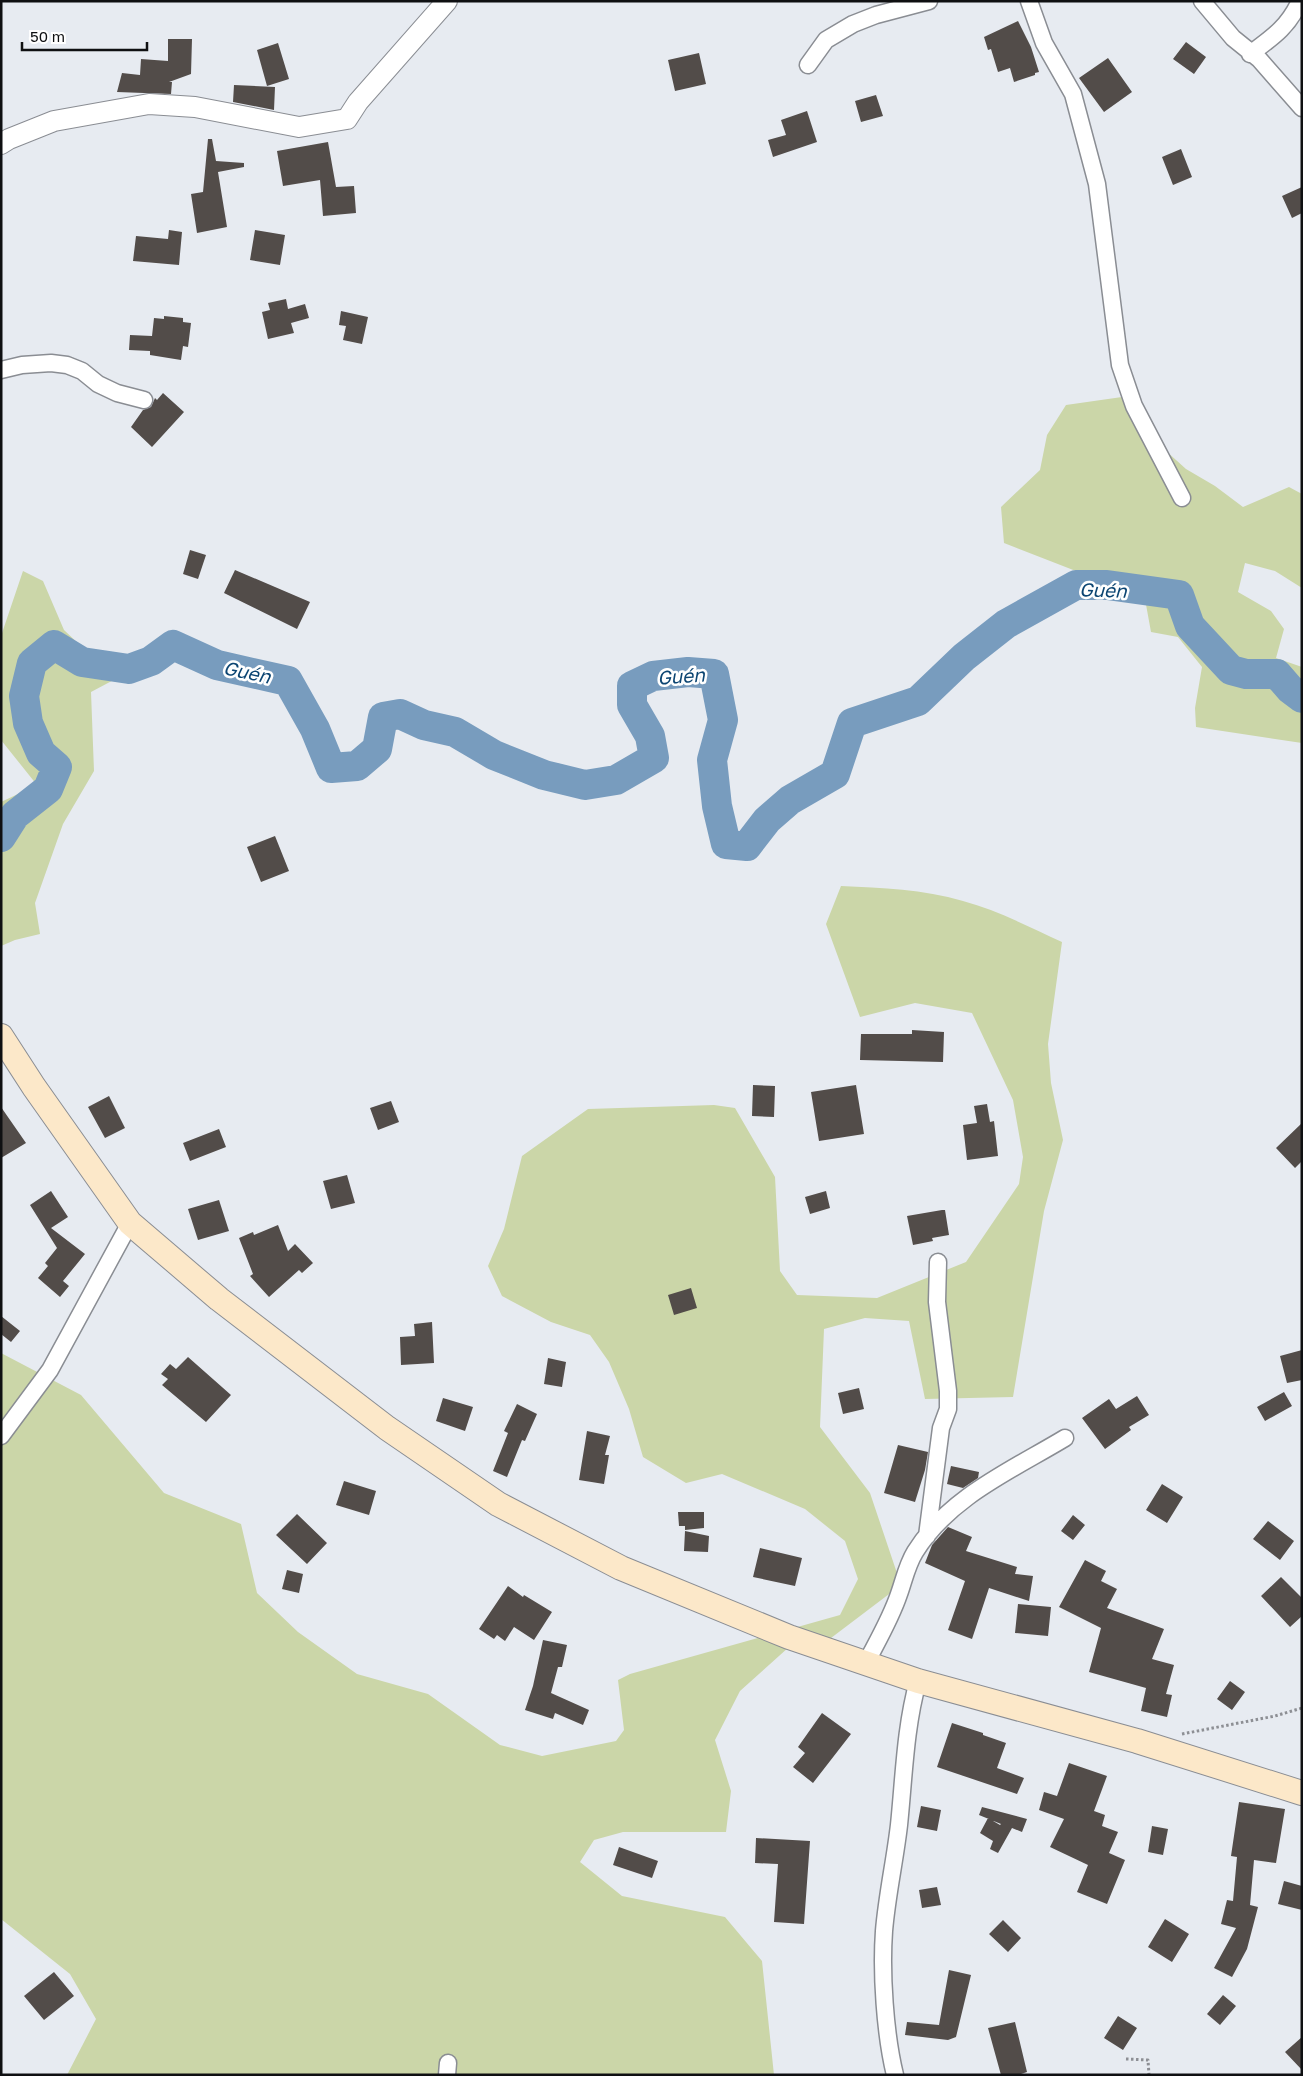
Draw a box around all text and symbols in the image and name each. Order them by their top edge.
scale bar [22,20,148,52]
text: 50 m [30,27,65,45]
water label: Guén [1079,577,1129,602]
water label: Guén [221,655,274,688]
water label: Guén [656,662,707,689]

